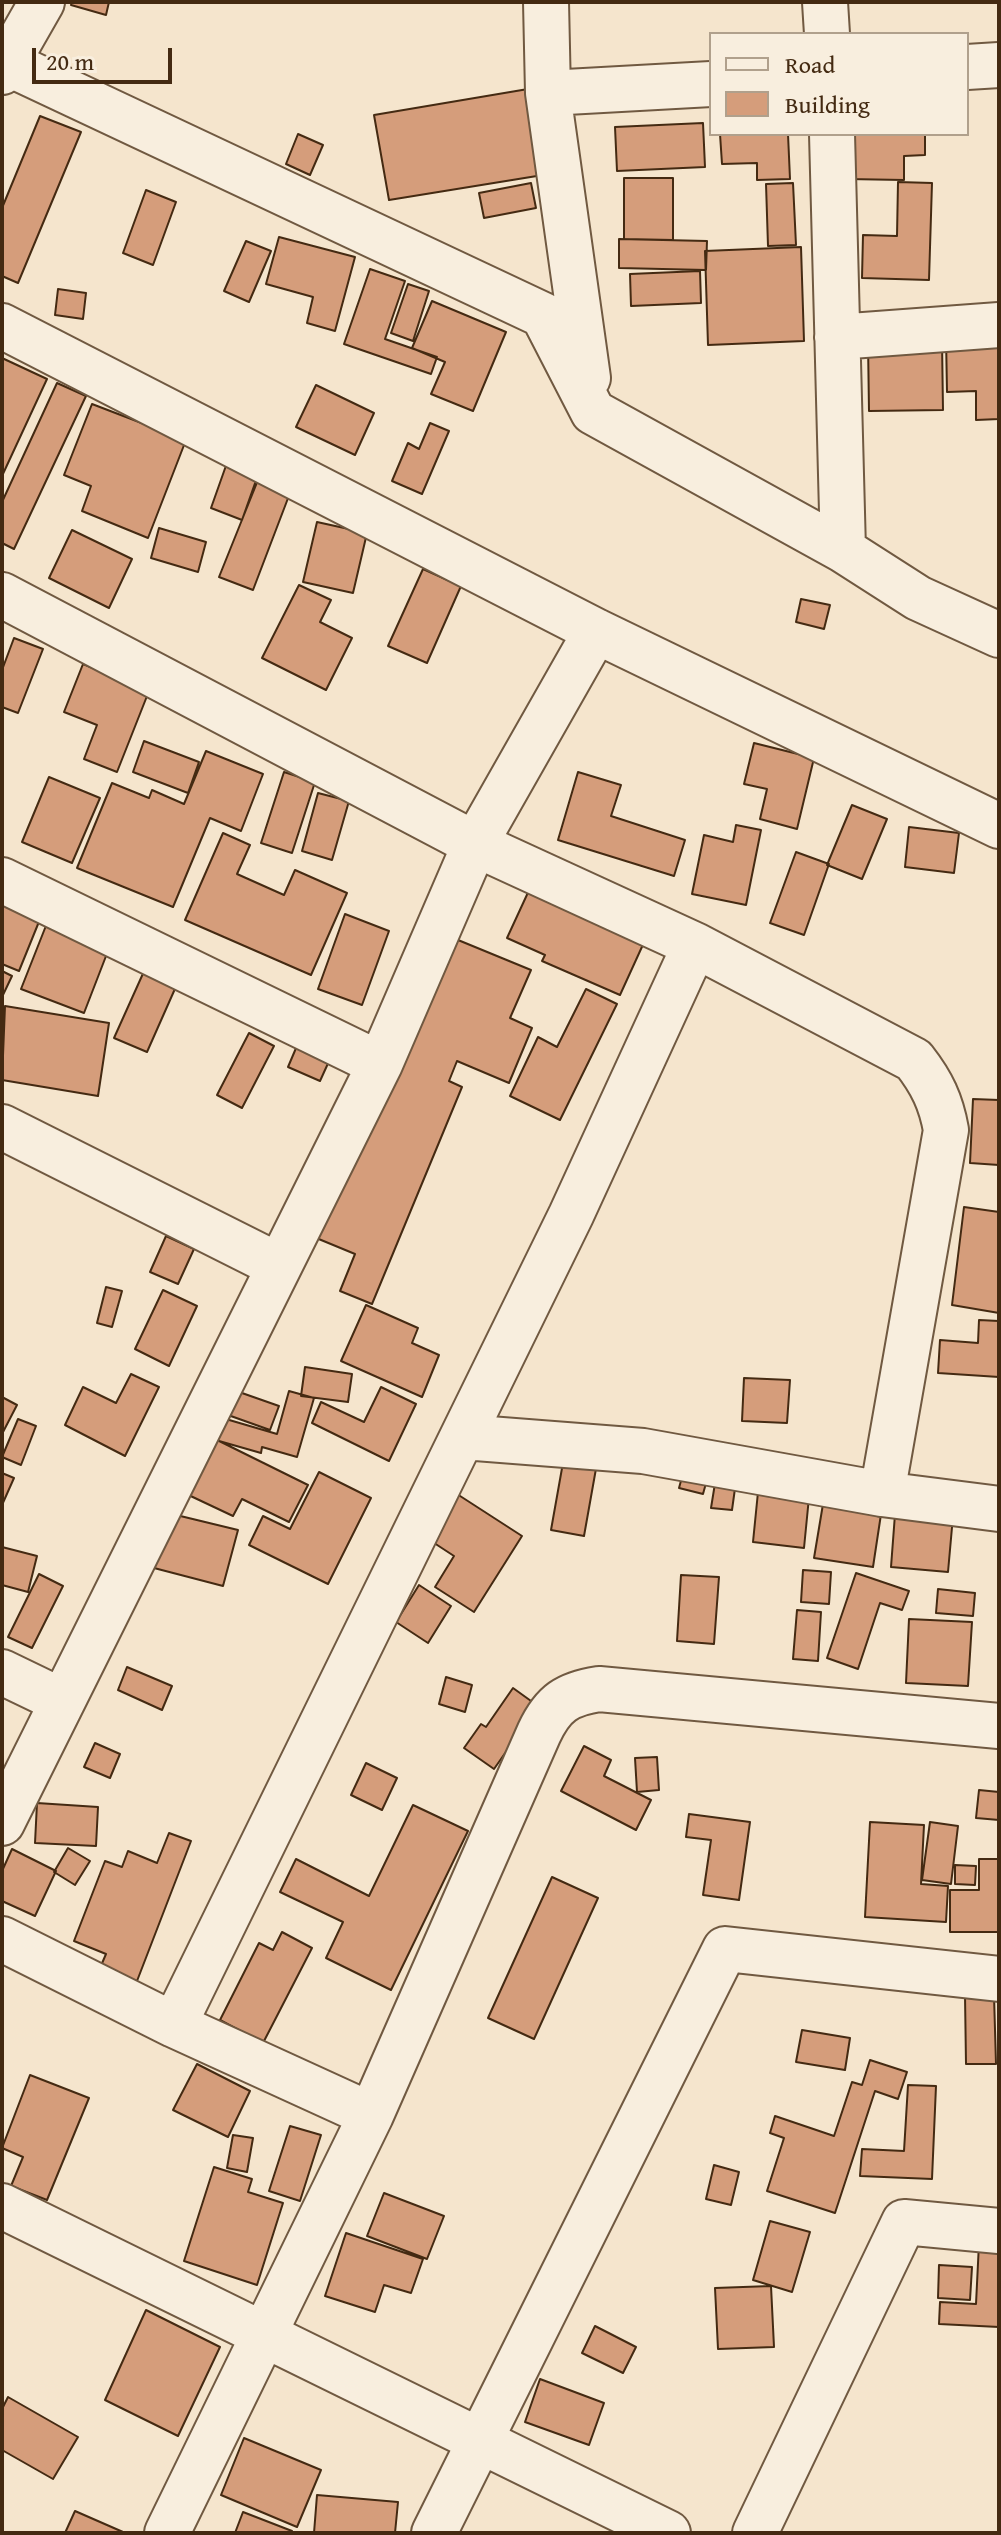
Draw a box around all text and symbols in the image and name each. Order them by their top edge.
scale bar [36,32,176,82]
legend [709,32,969,136]
text: 20 m [46,44,94,79]
text: Road [785,47,835,82]
text: Building [785,87,870,122]

